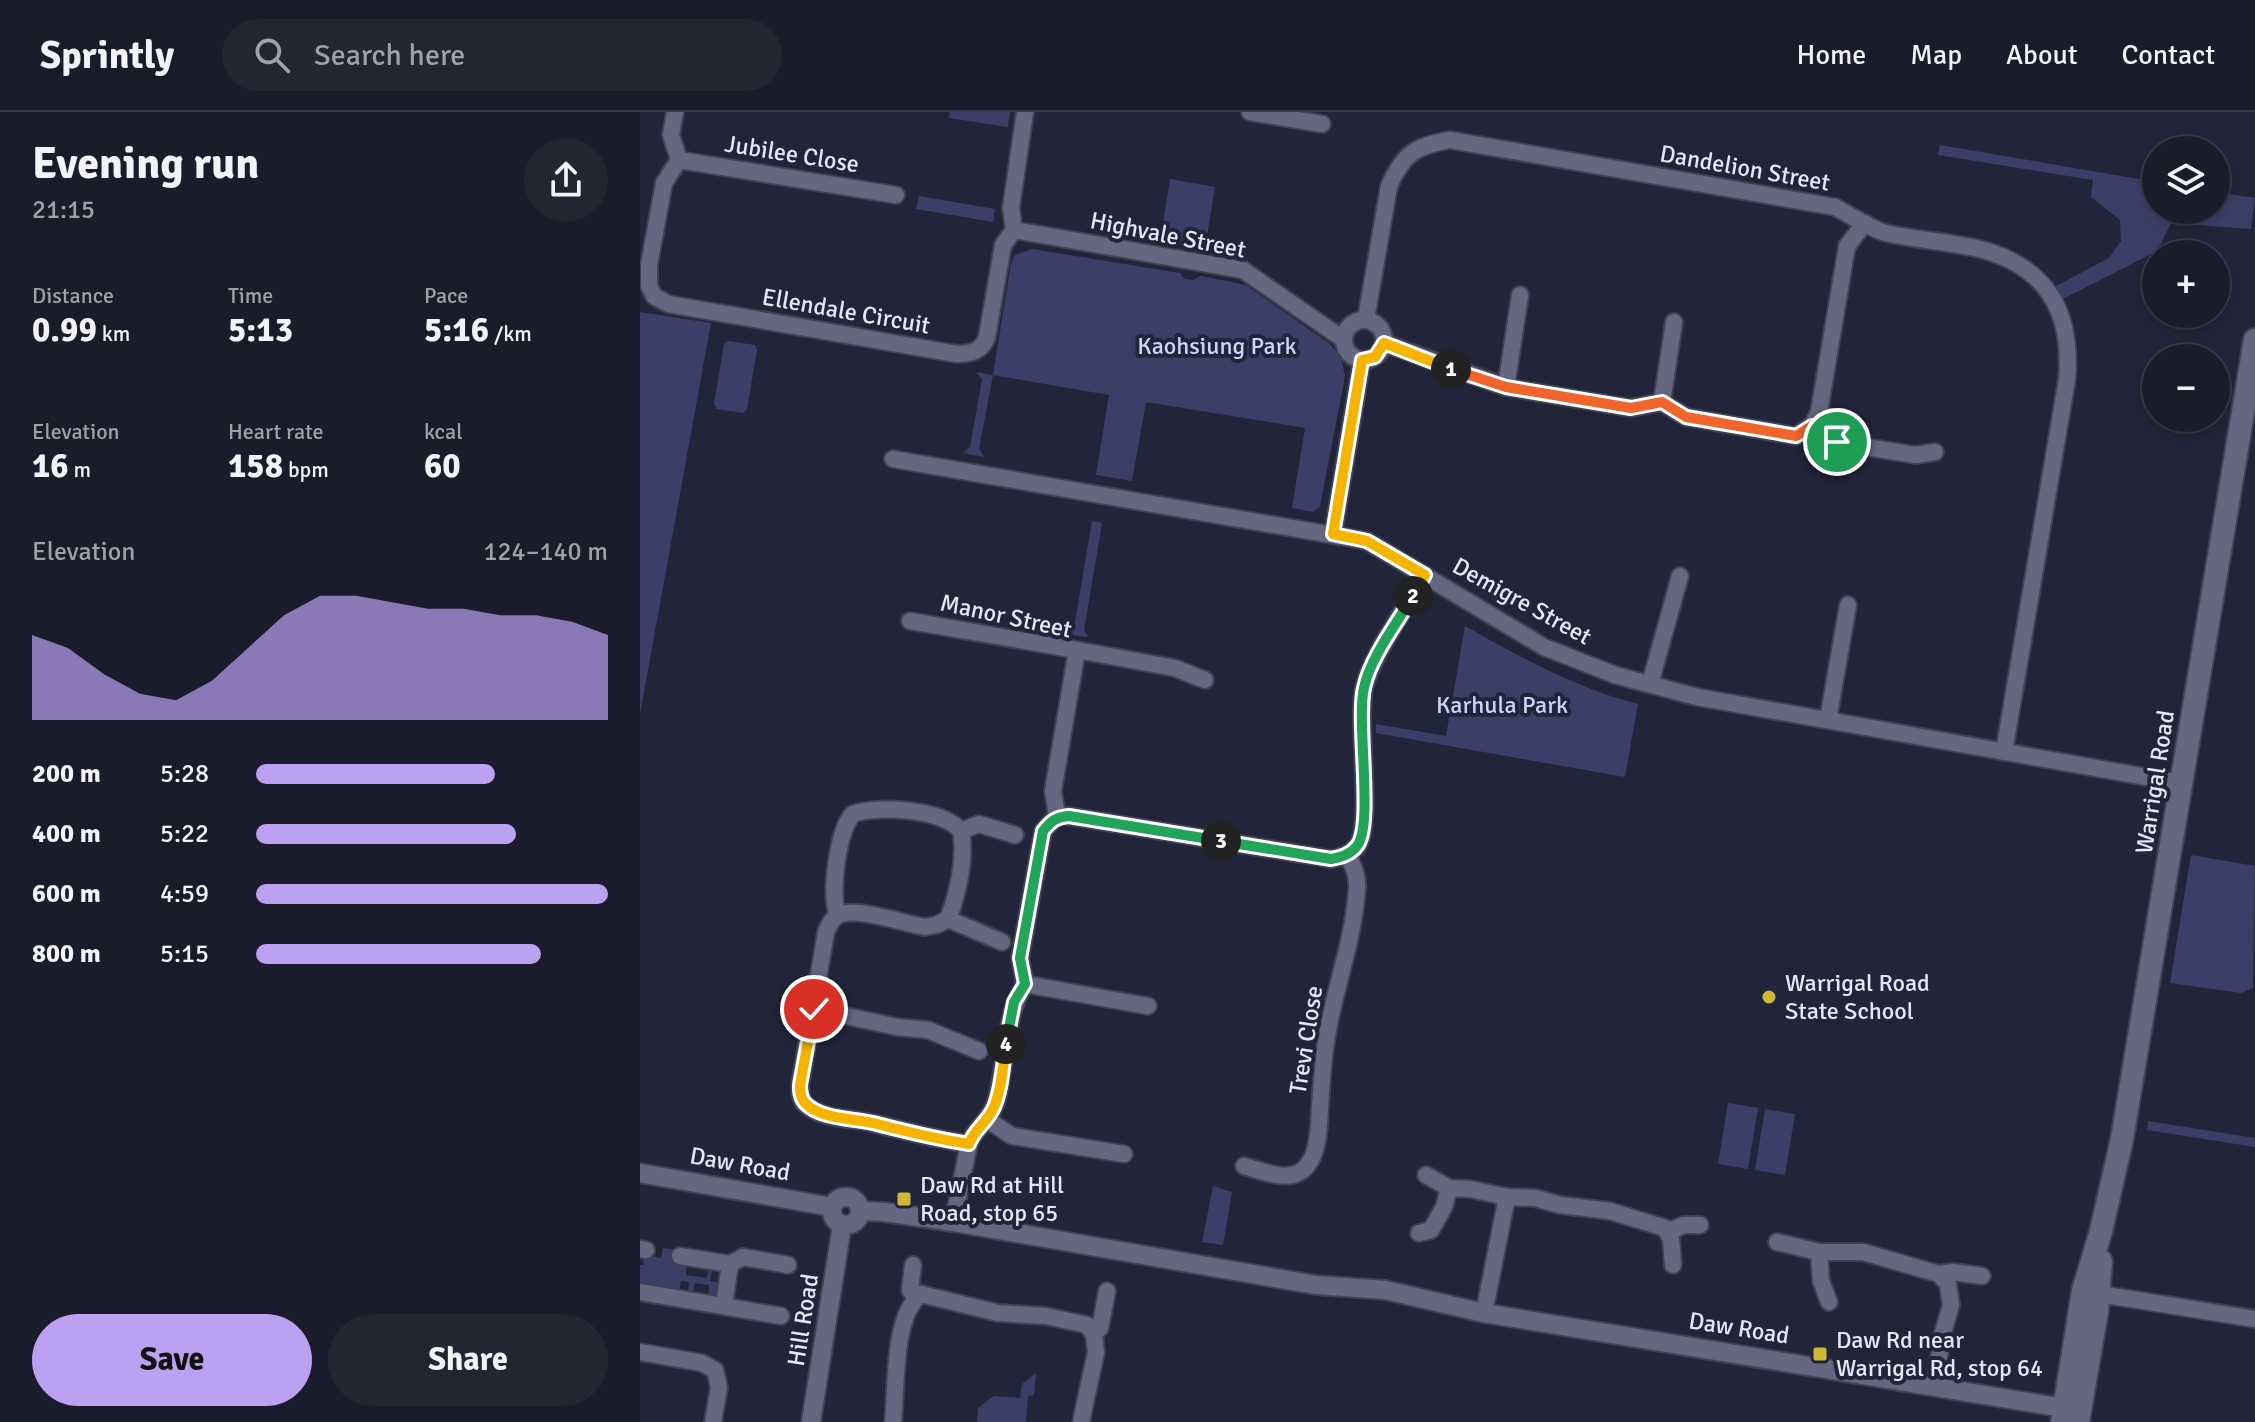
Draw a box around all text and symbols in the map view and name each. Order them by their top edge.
search box [222,19,782,91]
text: Sprintly [40,32,174,79]
icon: search [250,33,294,77]
text: Search here [314,37,465,74]
text: Home [1797,38,1866,72]
text: Map [1910,38,1962,72]
text: About [2006,38,2078,72]
text: Contact [2122,38,2215,72]
street label: Jubilee Close [723,129,861,179]
map controls [2142,136,2230,432]
button: layers [2142,136,2230,224]
text: Evening run [32,137,259,191]
button: share [524,138,608,222]
street label: Dandelion Street [1658,138,1832,198]
text: 21:15 [32,194,95,226]
street label: Highvale Street [1088,205,1248,265]
button: + [2142,240,2230,328]
street label: Ellendale Circuit [760,281,932,341]
text: Distance [32,282,114,309]
text: Time [228,282,273,309]
text: Pace [424,282,468,309]
text: 0.99 [32,309,97,351]
text: 5:13 [228,309,293,351]
text: 5:16 [424,309,489,351]
text: km [97,320,130,347]
text: /km [489,320,532,347]
park label: Kaohsiung Park [1137,331,1297,361]
button: − [2142,344,2230,432]
pin: 1 [1431,349,1471,389]
text: 1 [1445,355,1457,382]
pin [1803,408,1871,476]
text: Elevation [32,418,120,445]
text: Heart rate [228,418,323,445]
text: kcal [424,418,463,445]
icon: arrive [1815,420,1859,464]
text: 16 [32,445,69,487]
text: 158 [228,445,283,487]
text: 60 [424,445,461,487]
text: m [69,456,91,483]
text: bpm [283,456,329,483]
text: Elevation [32,536,136,568]
text: 124–140 m [484,536,608,568]
street label: Demigre Street [1447,551,1597,651]
pin: 2 [1393,576,1433,616]
text: 2 [1407,582,1419,609]
street label: Manor Street [937,587,1075,645]
park label: Karhula Park [1436,690,1568,720]
street label: Warrigal Road [2129,708,2181,856]
text: 200 m [32,758,101,790]
text: 5:28 [160,758,209,790]
text: 400 m [32,818,101,850]
text: 5:22 [160,818,209,850]
pin: 3 [1201,821,1241,861]
text: 3 [1215,827,1227,854]
text: 600 m [32,878,101,910]
text: 4:59 [160,878,209,910]
text: 800 m [32,938,101,970]
text: 5:15 [160,938,209,970]
place label: Warrigal Road State School [1785,968,1930,1026]
pin [780,975,848,1043]
street label: Trevi Close [1283,984,1329,1096]
icon: check [792,987,836,1031]
marker: Warrigal Road State School [1760,988,1778,1006]
pin: 4 [986,1024,1026,1064]
text: 4 [1000,1030,1012,1057]
street label: Daw Road [688,1140,792,1188]
place label: Daw Rd at Hill Road, stop 65 [920,1170,1064,1228]
marker: Daw Rd at Hill Road, stop 65 [895,1190,913,1208]
street label: Hill Road [781,1272,825,1368]
street label: Daw Road [1687,1305,1791,1351]
button: Save [32,1314,312,1406]
button: Share [328,1314,608,1406]
place label: Daw Rd near Warrigal Rd, stop 64 [1836,1325,2043,1383]
marker: Daw Rd near Warrigal Rd, stop 64 [1811,1345,1829,1363]

